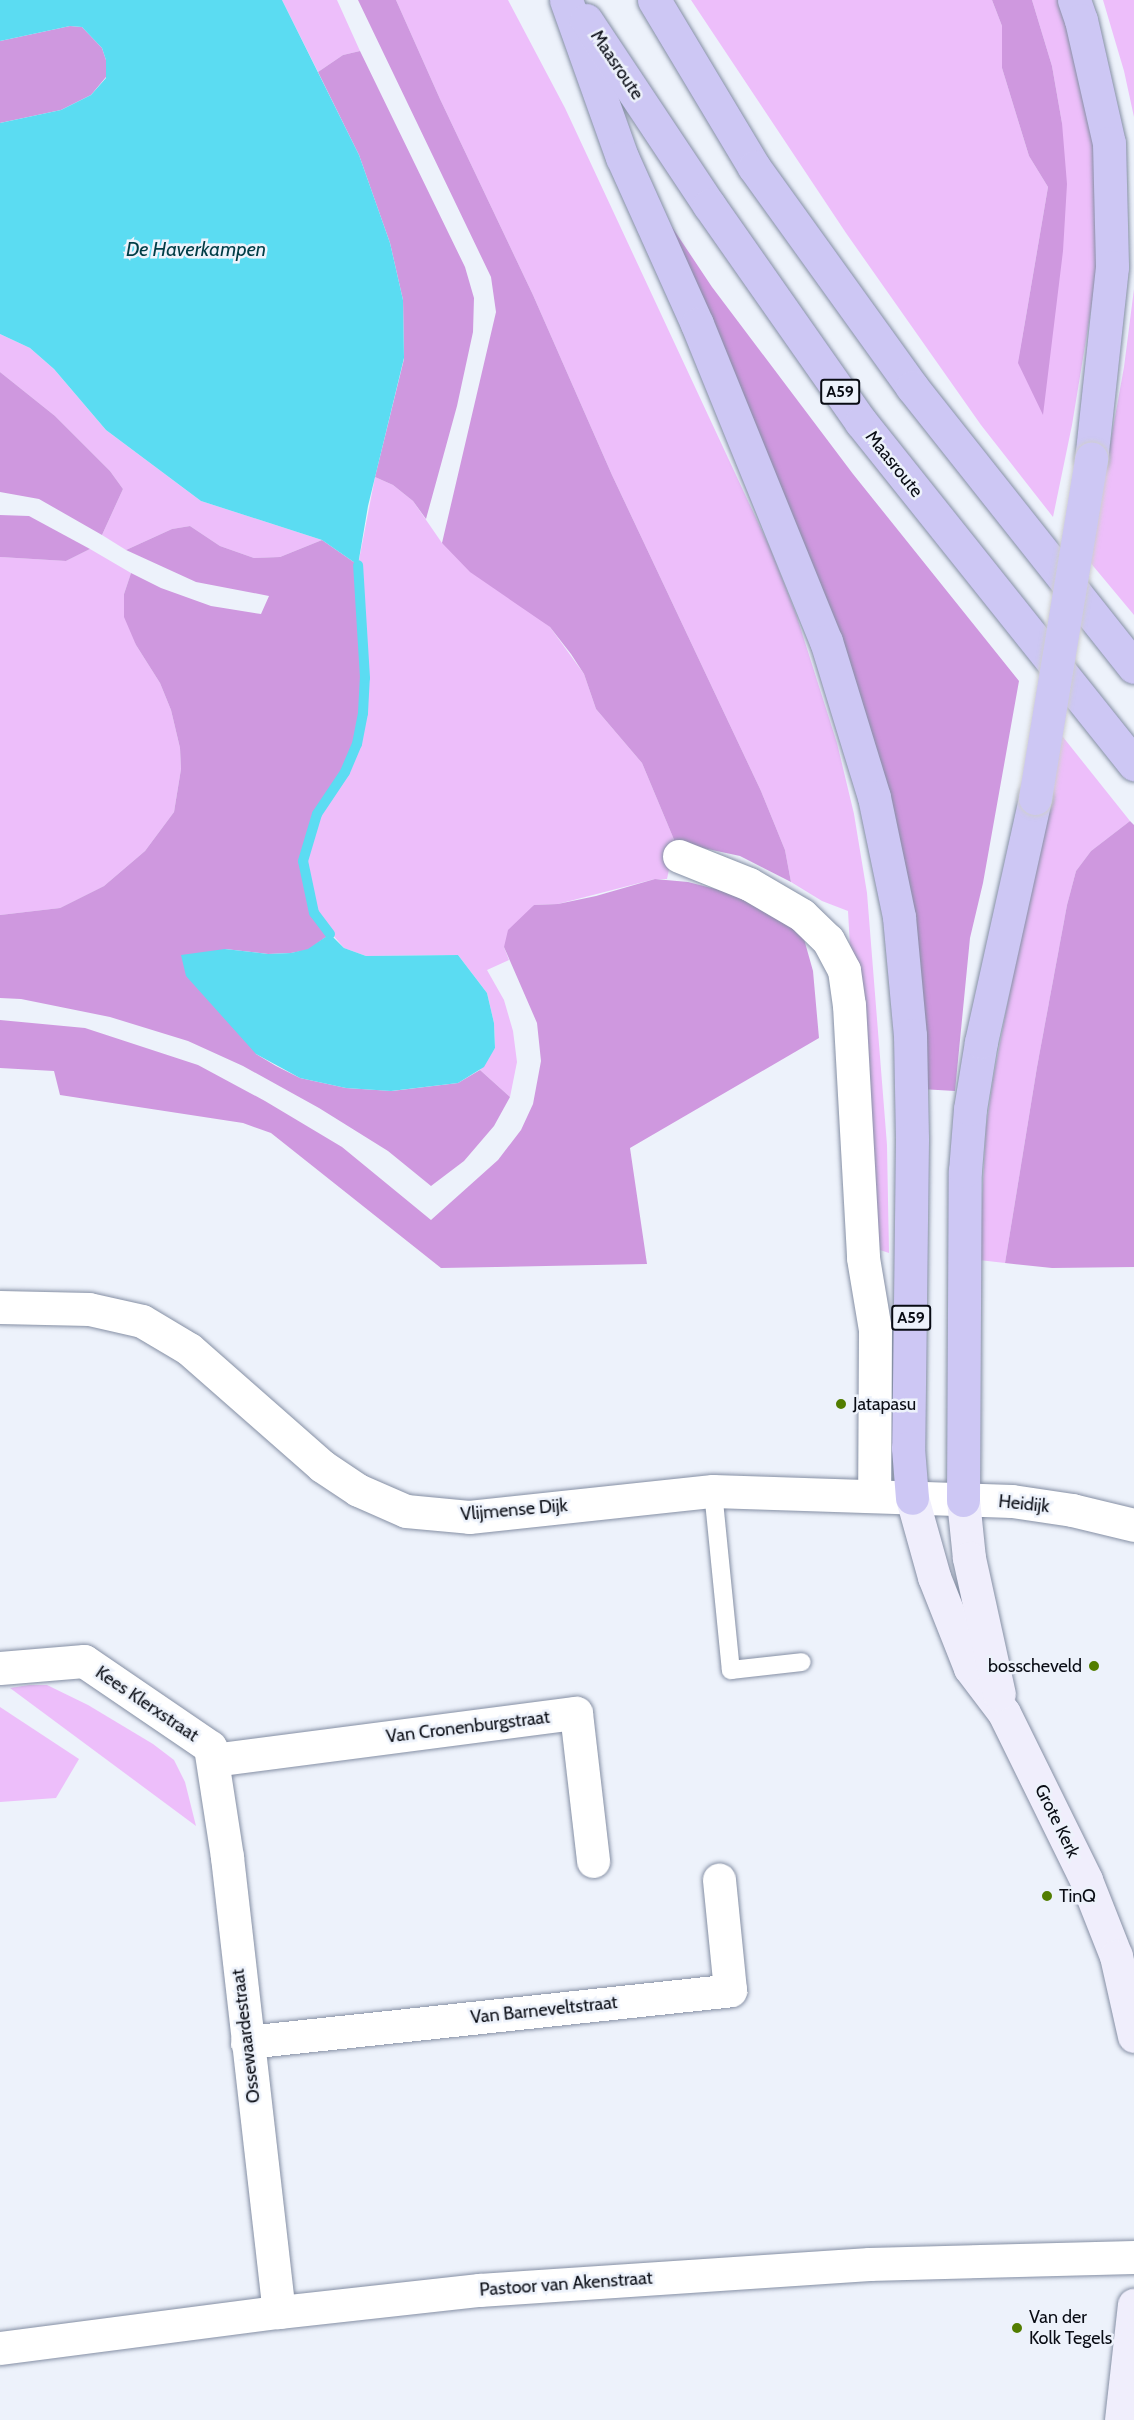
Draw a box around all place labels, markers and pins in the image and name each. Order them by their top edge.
place label: Jatapasu [853,1393,916,1415]
marker: Jatapasu [834,1397,848,1411]
place label: bosscheveld [988,1655,1082,1677]
marker: bosscheveld [1087,1659,1101,1673]
place label: TinQ [1059,1885,1096,1907]
marker: TinQ [1040,1889,1054,1903]
place label: Van der Kolk Tegels [1029,2307,1112,2350]
marker: Van der Kolk Tegels [1010,2321,1024,2335]

